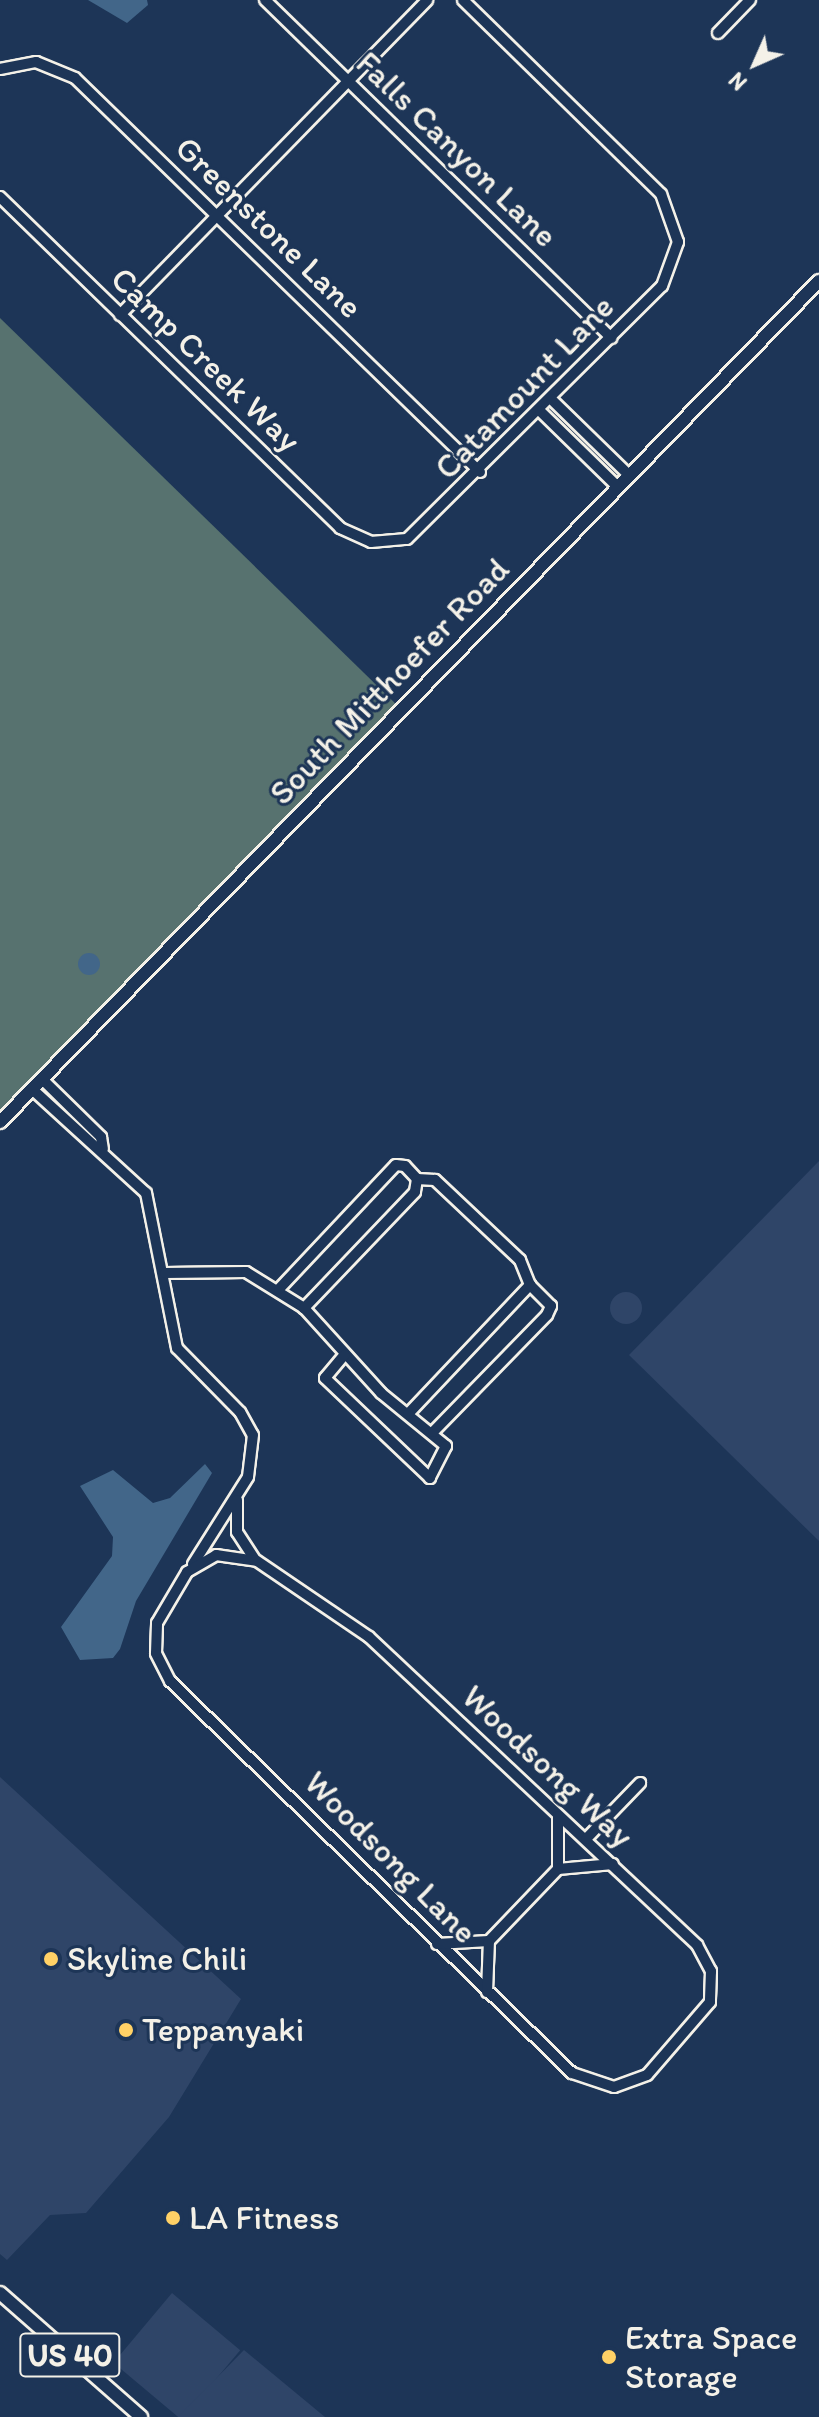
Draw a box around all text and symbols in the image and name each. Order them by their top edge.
north arrow [715,24,795,104]
street label: Falls Canyon Lane [347,42,567,256]
text: N [723,67,752,96]
street label: Greenstone Lane [167,127,371,327]
street label: Camp Creek Way [103,259,309,459]
street label: Catamount Lane [425,286,623,488]
street label: South Mitthoefer Road [260,549,518,813]
street label: Woodsong Way [454,1676,642,1856]
street label: Woodsong Lane [296,1762,486,1952]
place label: Skyline Chili [67,1939,248,1979]
marker: Skyline Chili [42,1950,60,1968]
place label: Teppanyaki [142,2010,304,2050]
marker: Teppanyaki [117,2021,135,2039]
place label: LA Fitness [189,2198,339,2238]
marker: LA Fitness [164,2209,182,2227]
place label: Extra Space Storage [625,2317,798,2396]
road number: US 40 [18,2327,122,2383]
marker: Extra Space Storage [600,2348,618,2366]

